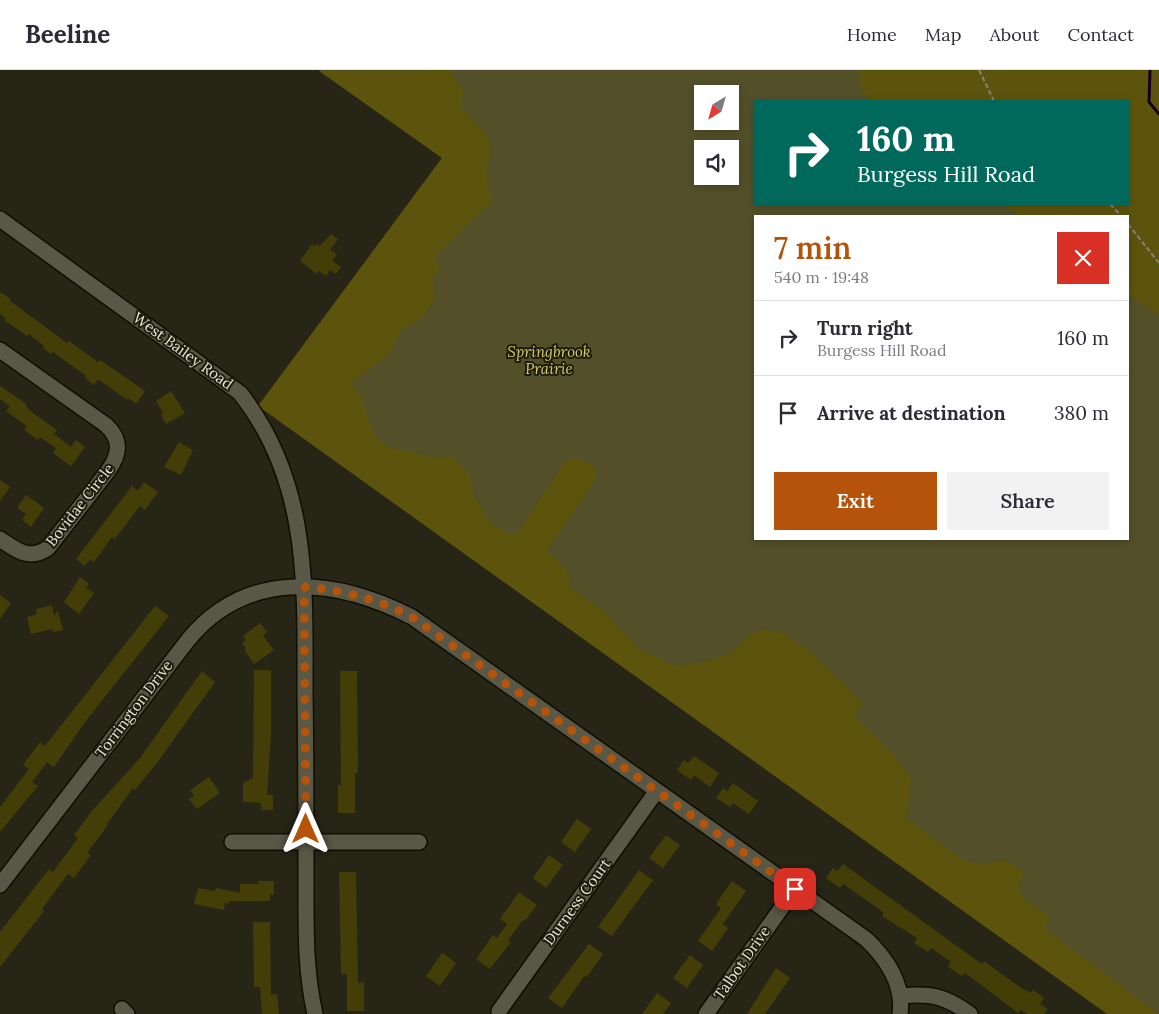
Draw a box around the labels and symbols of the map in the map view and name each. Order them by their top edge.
north arrow [694,85,739,130]
street label: West Bailey Road [129,308,237,393]
park label: Springbrook Prairie [507,342,591,378]
street label: Bovidae Circle [41,459,118,550]
street label: Torrington Drive [91,656,177,761]
position arrow [279,802,331,854]
street label: Durness Court [539,855,614,949]
pin [774,868,816,910]
street label: Talbot Drive [709,922,774,1003]

